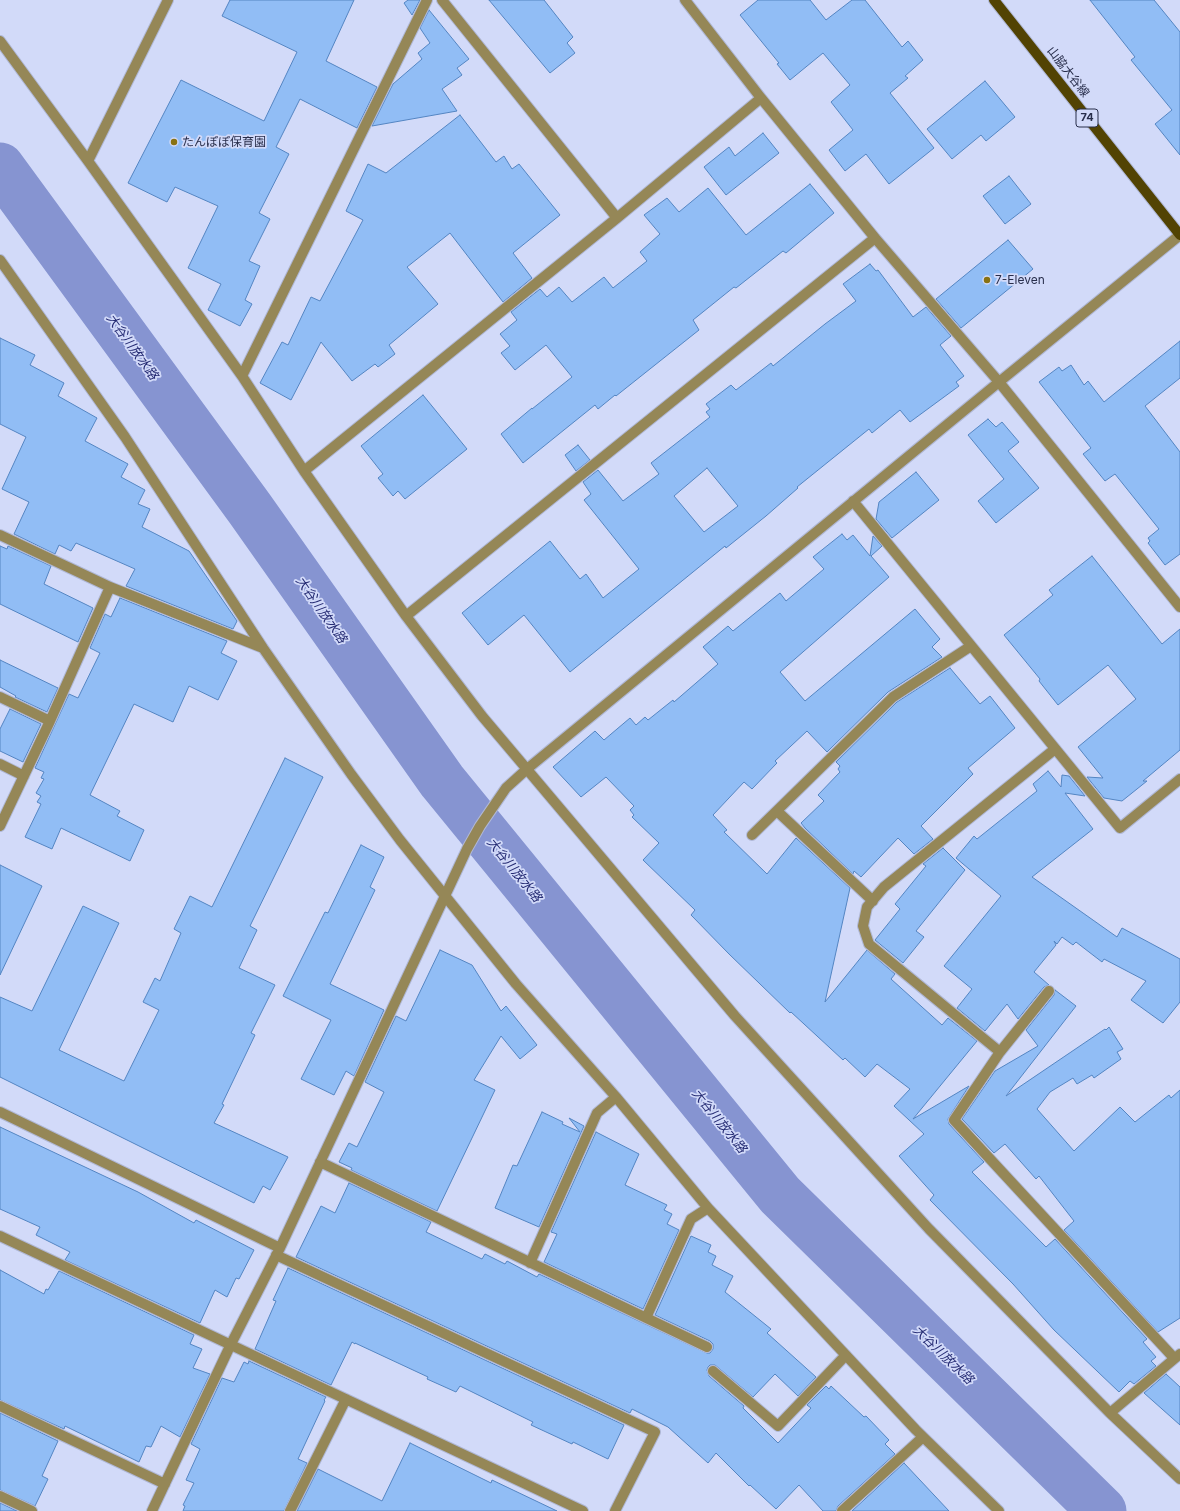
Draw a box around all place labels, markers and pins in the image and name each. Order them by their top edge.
place label: たんぽぽ保育園 [182,135,266,149]
marker: たんぽぽ保育園 [169,137,179,147]
place label: 7-Eleven [995,273,1045,287]
marker: 7-Eleven [982,275,992,285]

